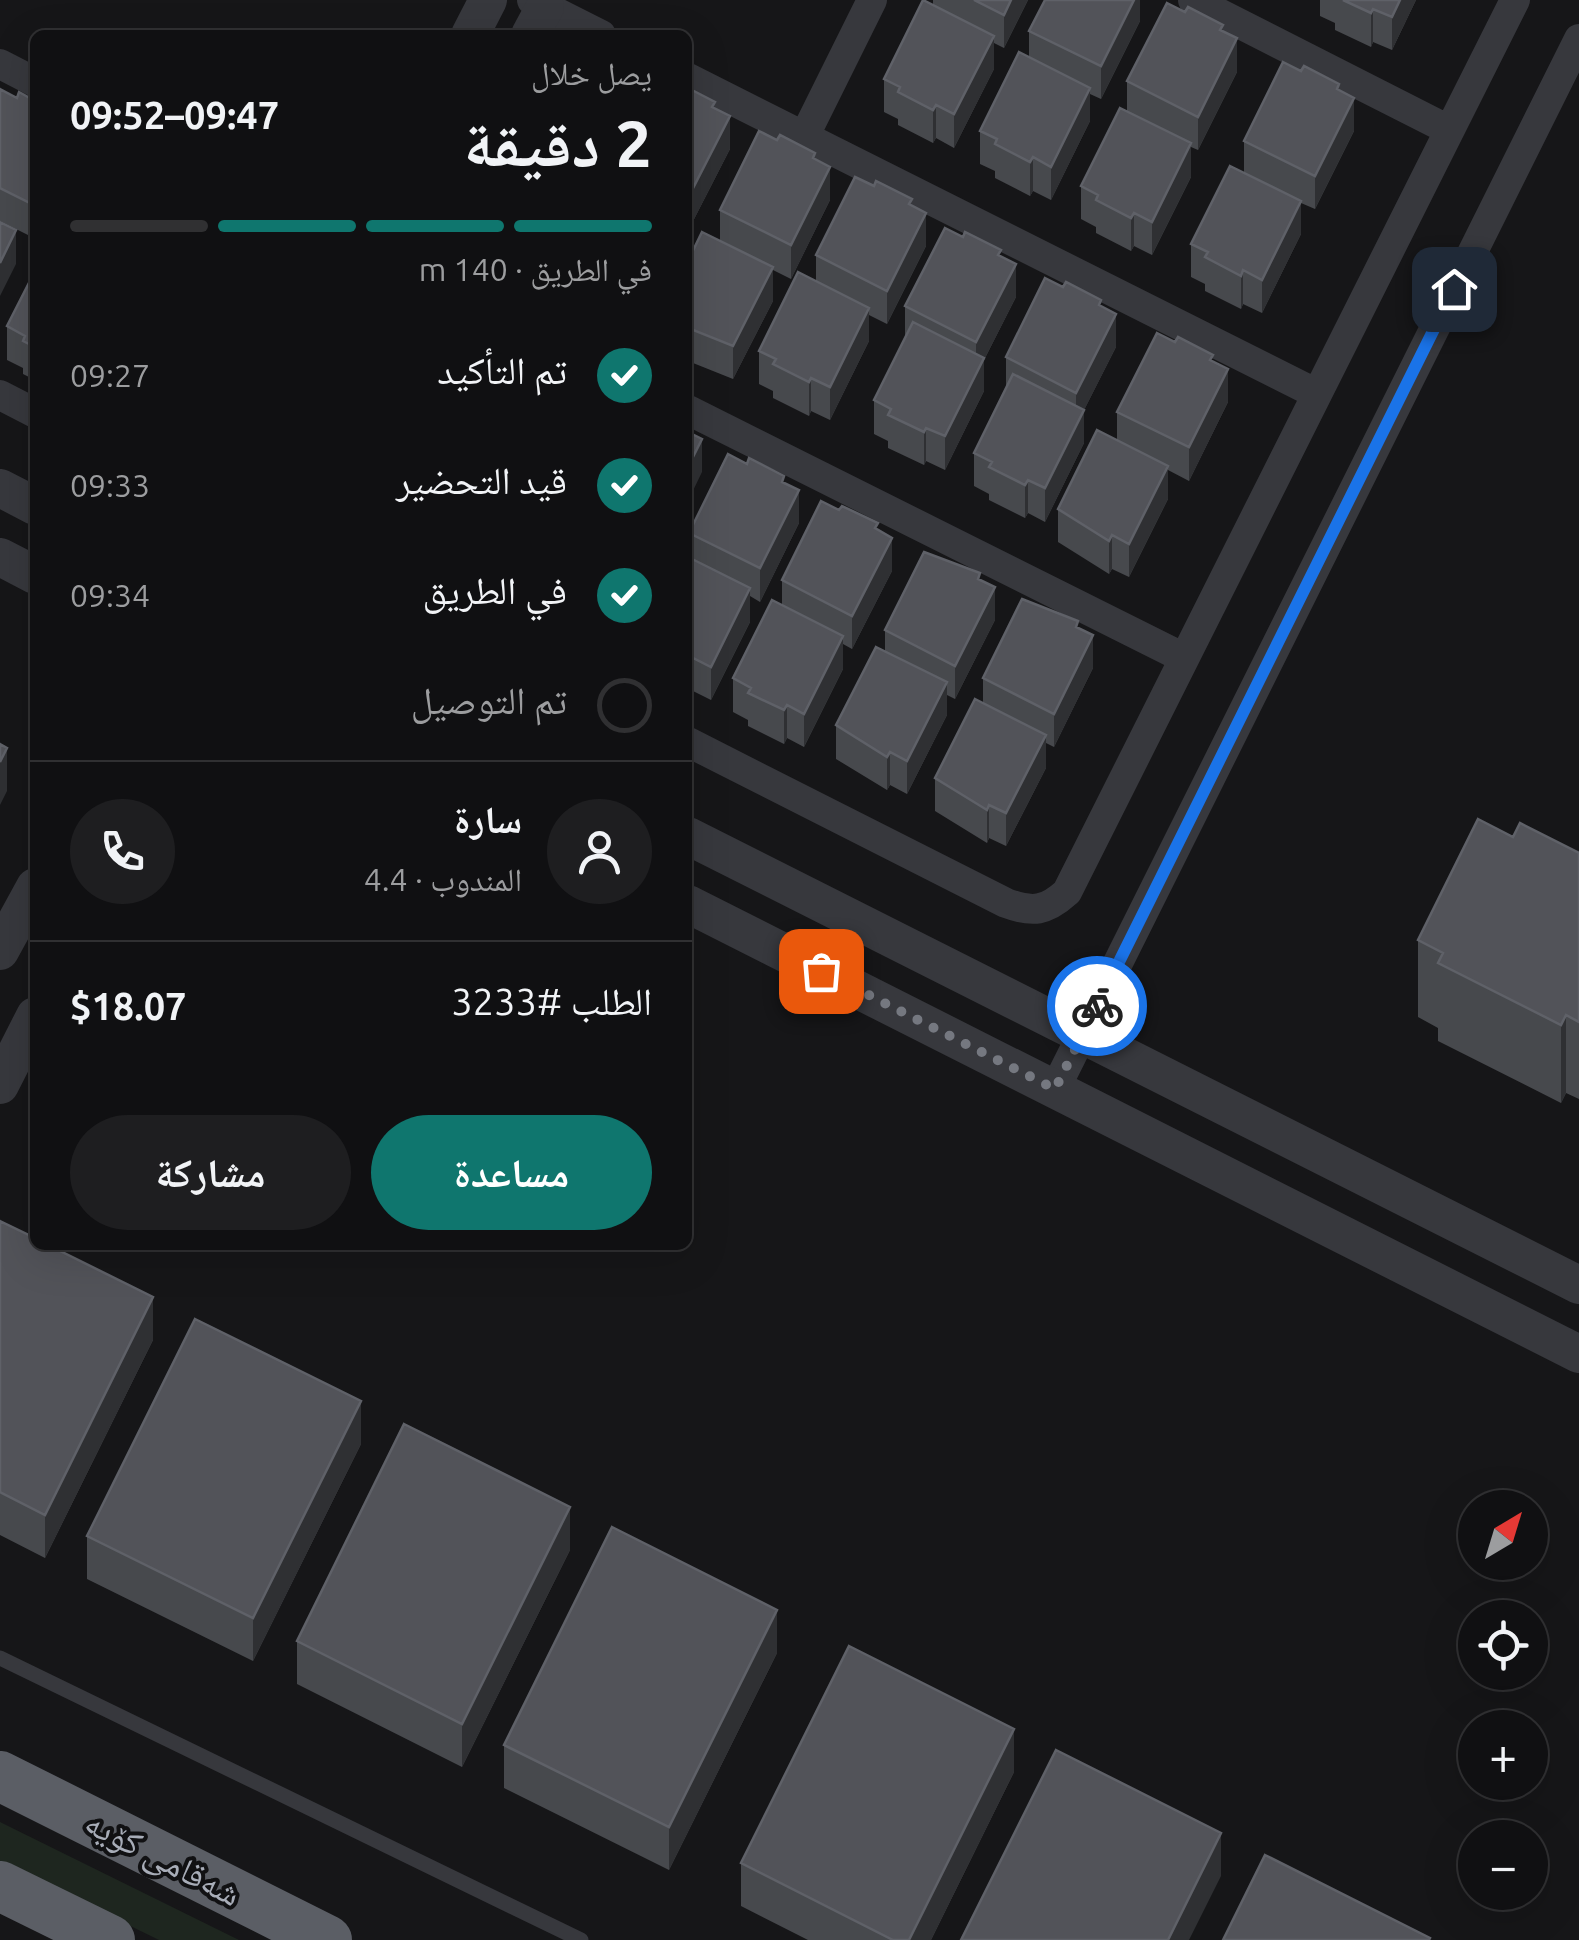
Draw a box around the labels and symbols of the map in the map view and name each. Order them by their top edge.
pin [1412,247,1497,332]
pin [779,929,864,1014]
courier [1047,956,1147,1056]
north arrow [1458,1490,1548,1580]
street label: شەقامی کۆیە [78,1801,248,1915]

